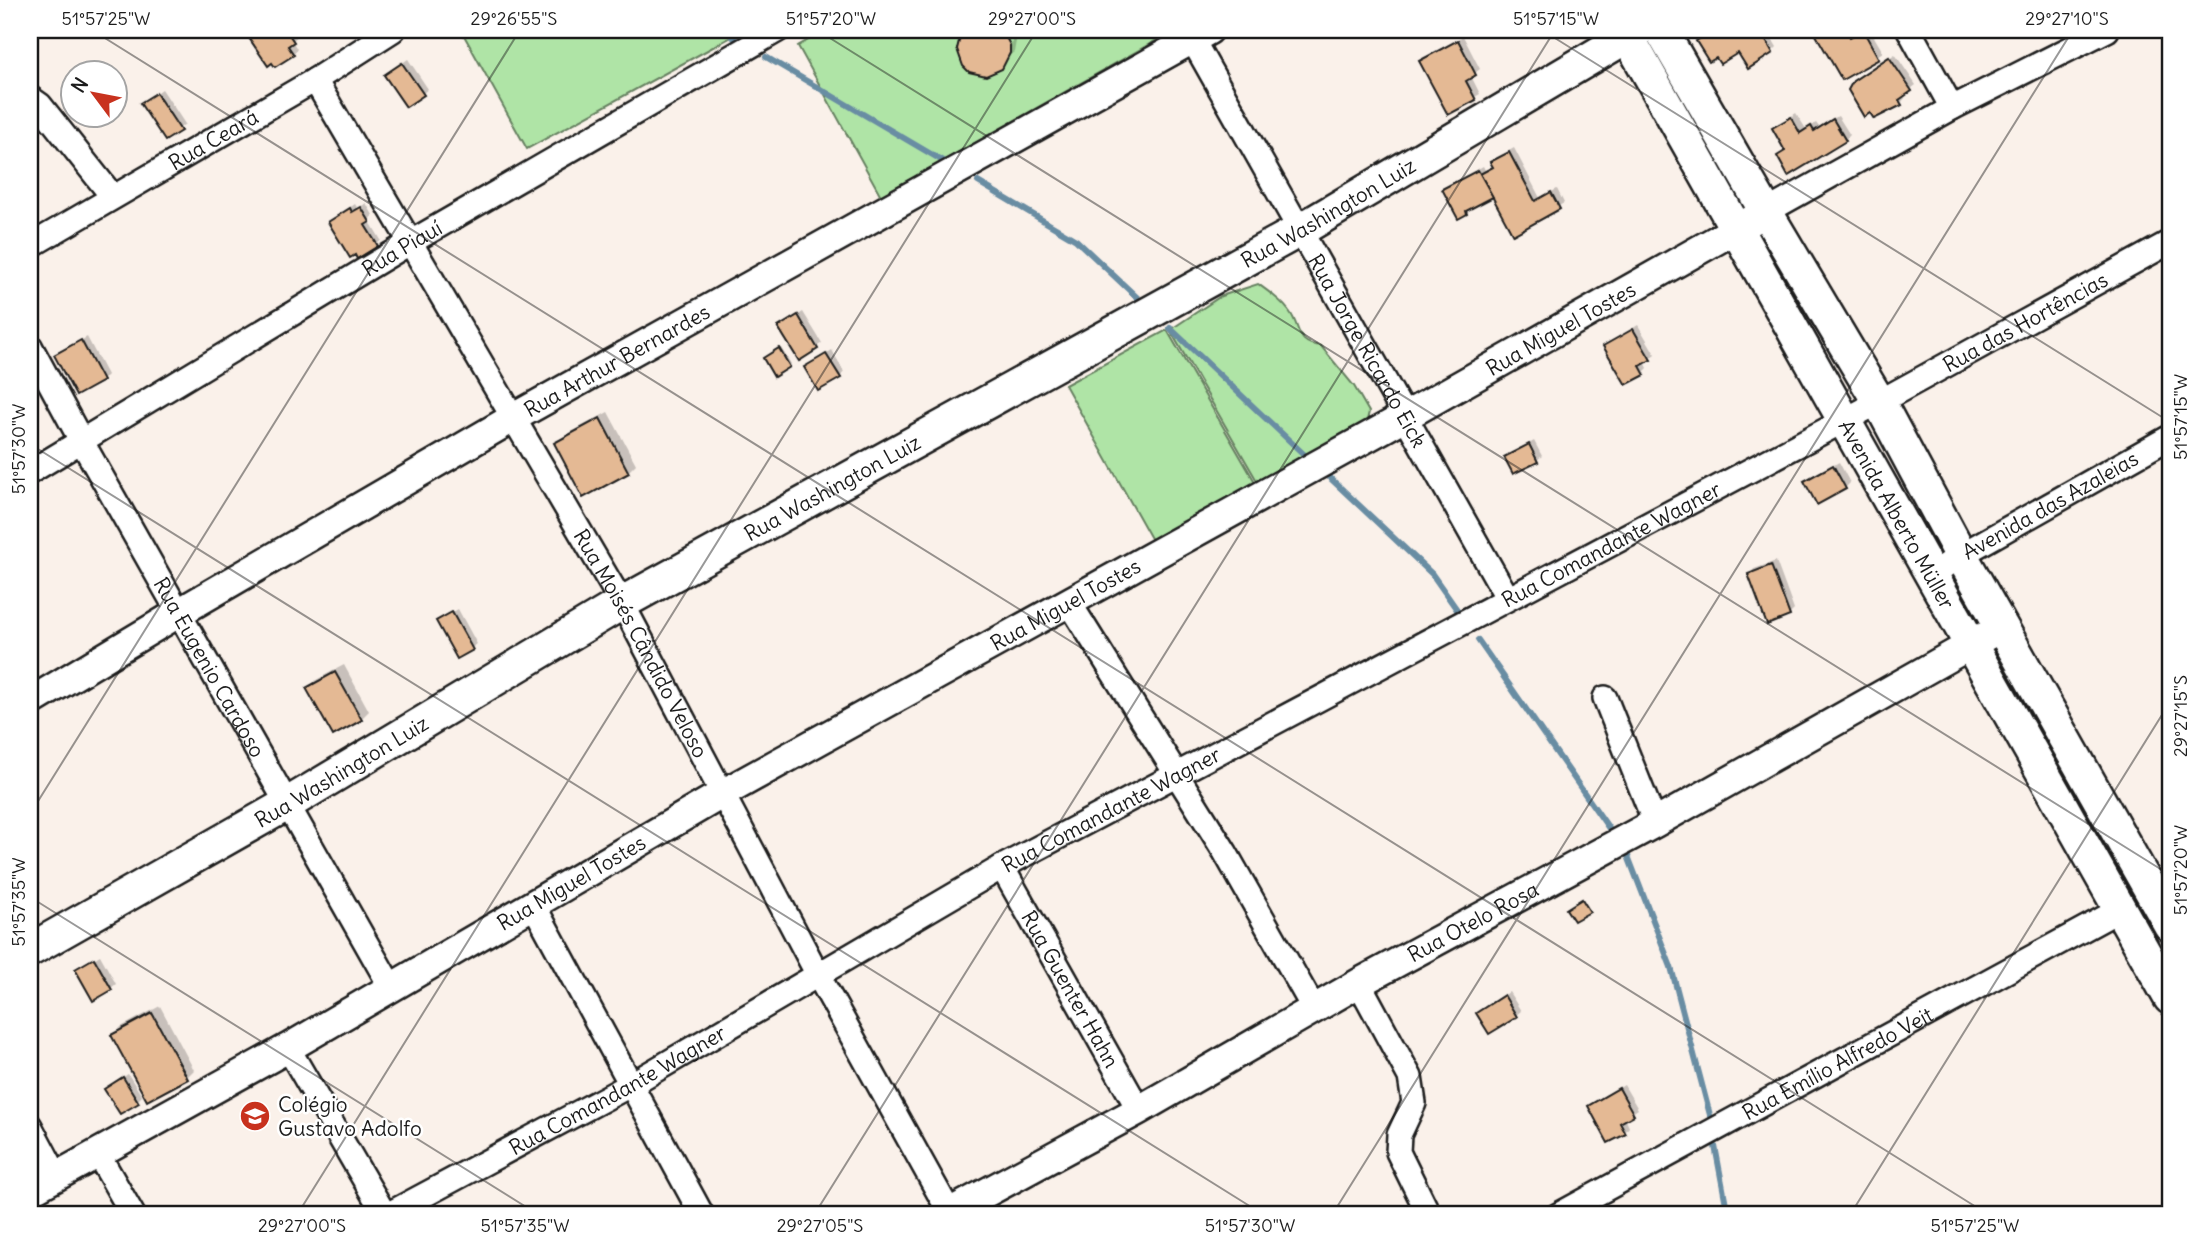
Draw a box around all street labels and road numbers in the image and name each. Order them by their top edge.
street label: Rua Ceará [163,103,263,176]
street label: Rua Washington Luiz [1236,151,1420,274]
street label: Rua Piauí [357,214,447,282]
street label: Rua Jorge Ricardo Eick [1303,249,1433,452]
street label: Rua das Hortências [1938,266,2112,378]
street label: Rua Miguel Tostes [1481,275,1640,381]
street label: Rua Arthur Bernardes [519,298,714,423]
street label: Avenida Alberto Müller [1833,415,1962,614]
street label: Rua Washington Luiz [739,428,925,547]
street label: Avenida das Azaleias [1957,444,2143,565]
street label: Rua Comandante Wagner [1497,475,1725,613]
street label: Rua Moisés Cândido Veloso [568,524,715,762]
street label: Rua Miguel Tostes [985,552,1145,657]
street label: Rua Eugenio Cardoso [148,572,271,762]
street label: Rua Washington Luiz [250,709,433,833]
street label: Rua Comandante Wagner [997,740,1225,878]
street label: Rua Miguel Tostes [492,828,650,936]
street label: Rua Otelo Rosa [1403,875,1543,968]
street label: Rua Guenter Hahn [1016,906,1126,1072]
street label: Rua Emílio Alfredo Veit [1737,1000,1937,1126]
street label: Rua Comandante Wagner [504,1018,731,1161]

